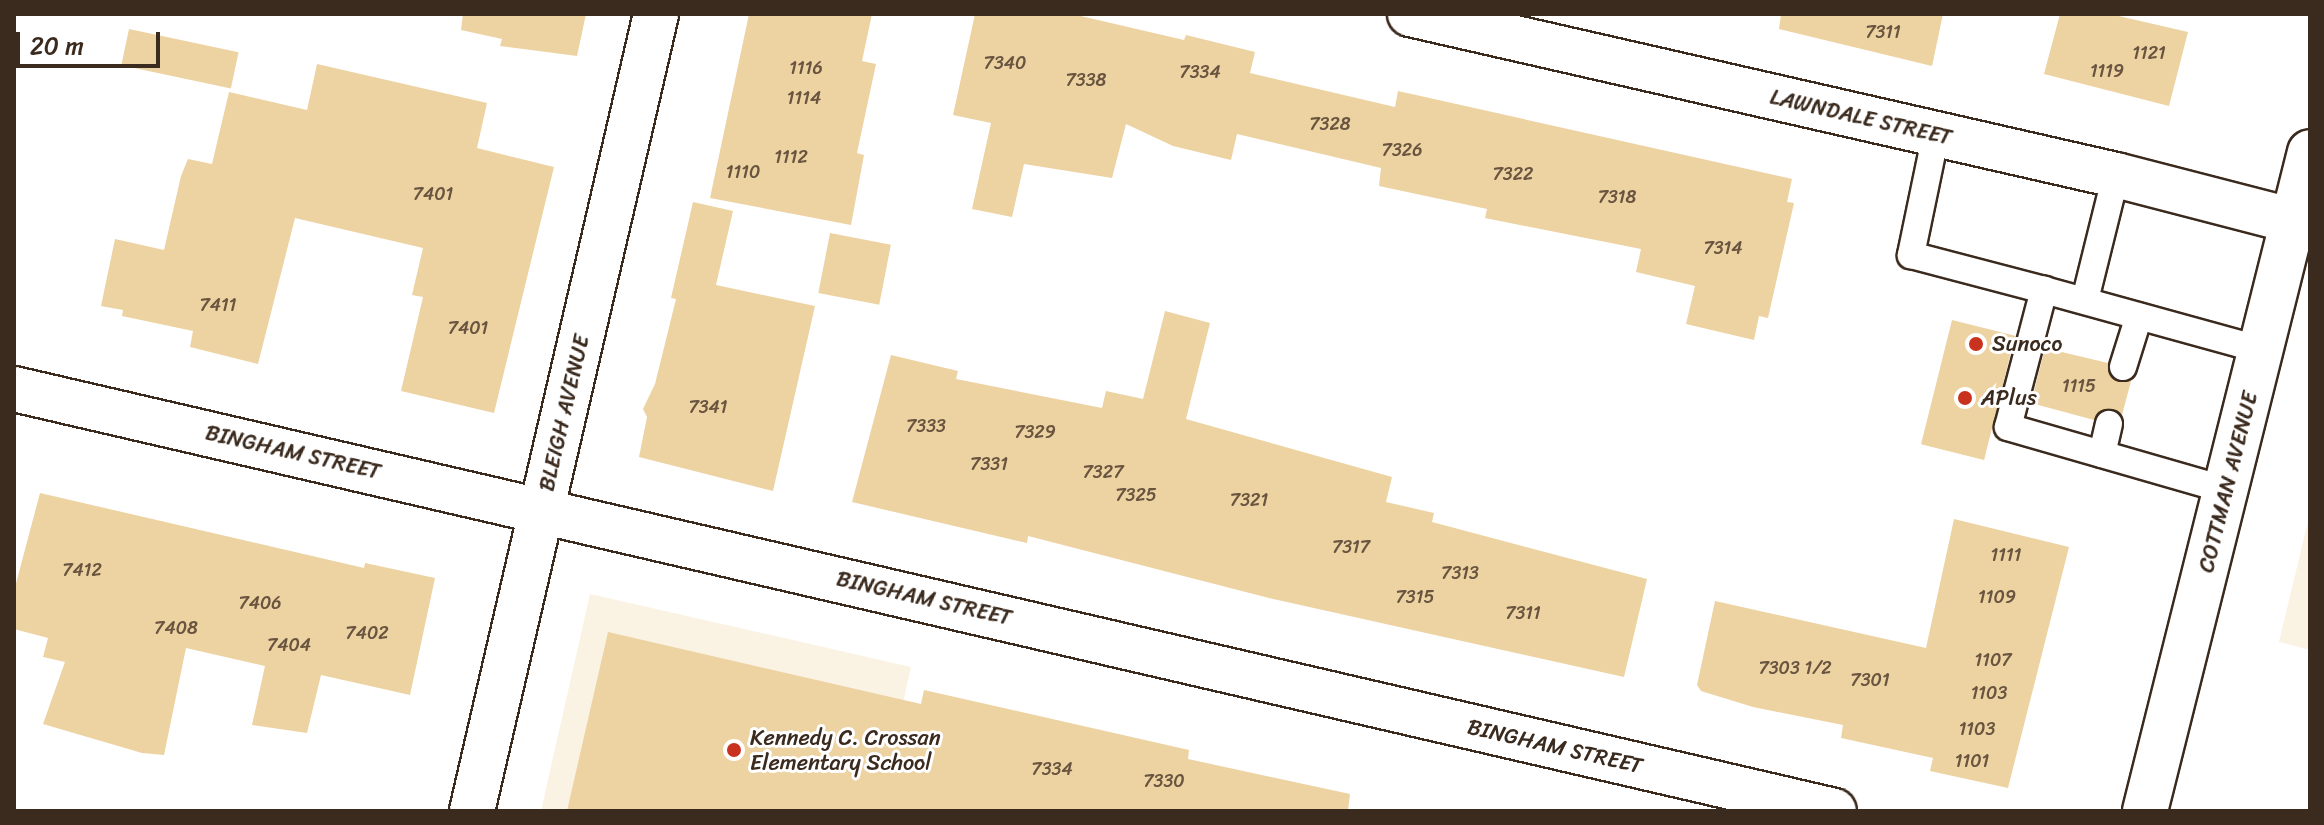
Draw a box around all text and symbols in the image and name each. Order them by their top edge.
scale bar [20,16,164,66]
house number: 7311 [1865,21,1901,43]
text: 20 m [30,25,84,67]
house number: 1121 [2132,42,2166,64]
house number: 7340 [984,52,1026,74]
house number: 1116 [789,57,823,79]
house number: 1119 [2090,60,2124,82]
house number: 7334 [1179,61,1221,83]
house number: 7338 [1066,69,1106,91]
street label: LAWNDALE STREET [1766,83,1956,151]
house number: 1114 [787,87,821,109]
house number: 7328 [1309,113,1351,135]
house number: 7326 [1382,139,1422,161]
house number: 1112 [774,146,808,168]
house number: 1110 [726,161,760,183]
house number: 7322 [1493,163,1533,185]
house number: 7401 [413,183,453,205]
house number: 7318 [1598,186,1636,208]
house number: 7314 [1703,237,1743,259]
house number: 7411 [200,294,236,316]
house number: 7401 [448,317,488,339]
place label: Sunoco [1992,331,2063,357]
street label: BLEIGH AVENUE [533,332,595,494]
marker: Sunoco [1967,335,1985,353]
house number: 1115 [2062,375,2096,397]
place label: APlus [1981,385,2037,411]
marker: APlus [1956,389,1974,407]
street label: COTTMAN AVENUE [2193,389,2263,575]
house number: 7341 [688,396,728,418]
house number: 7333 [906,415,946,437]
street label: BINGHAM STREET [202,419,384,485]
house number: 7329 [1014,421,1056,443]
house number: 7331 [970,453,1008,475]
house number: 7327 [1083,461,1123,483]
house number: 7325 [1115,484,1157,506]
house number: 7321 [1230,489,1268,511]
house number: 7317 [1332,536,1370,558]
house number: 1111 [1991,544,2021,566]
house number: 7412 [62,559,102,581]
house number: 7313 [1441,562,1479,584]
street label: BINGHAM STREET [833,565,1015,631]
house number: 7315 [1396,586,1434,608]
house number: 1109 [1978,586,2016,608]
house number: 7406 [238,592,282,614]
house number: 7311 [1505,602,1541,624]
house number: 7408 [154,617,198,639]
house number: 7402 [345,622,389,644]
house number: 7404 [267,634,311,656]
house number: 1107 [1974,649,2012,671]
house number: 7303 1/2 [1758,657,1832,679]
house number: 7301 [1850,669,1890,691]
house number: 1103 [1971,682,2007,704]
street label: BINGHAM STREET [1464,713,1646,779]
house number: 1103 [1959,718,1995,740]
place label: Kennedy C. Crossan Elementary School [750,724,940,776]
marker: Kennedy C. Crossan Elementary School [725,741,743,759]
house number: 1101 [1955,750,1989,772]
house number: 7334 [1031,758,1073,780]
house number: 7330 [1143,770,1185,792]

